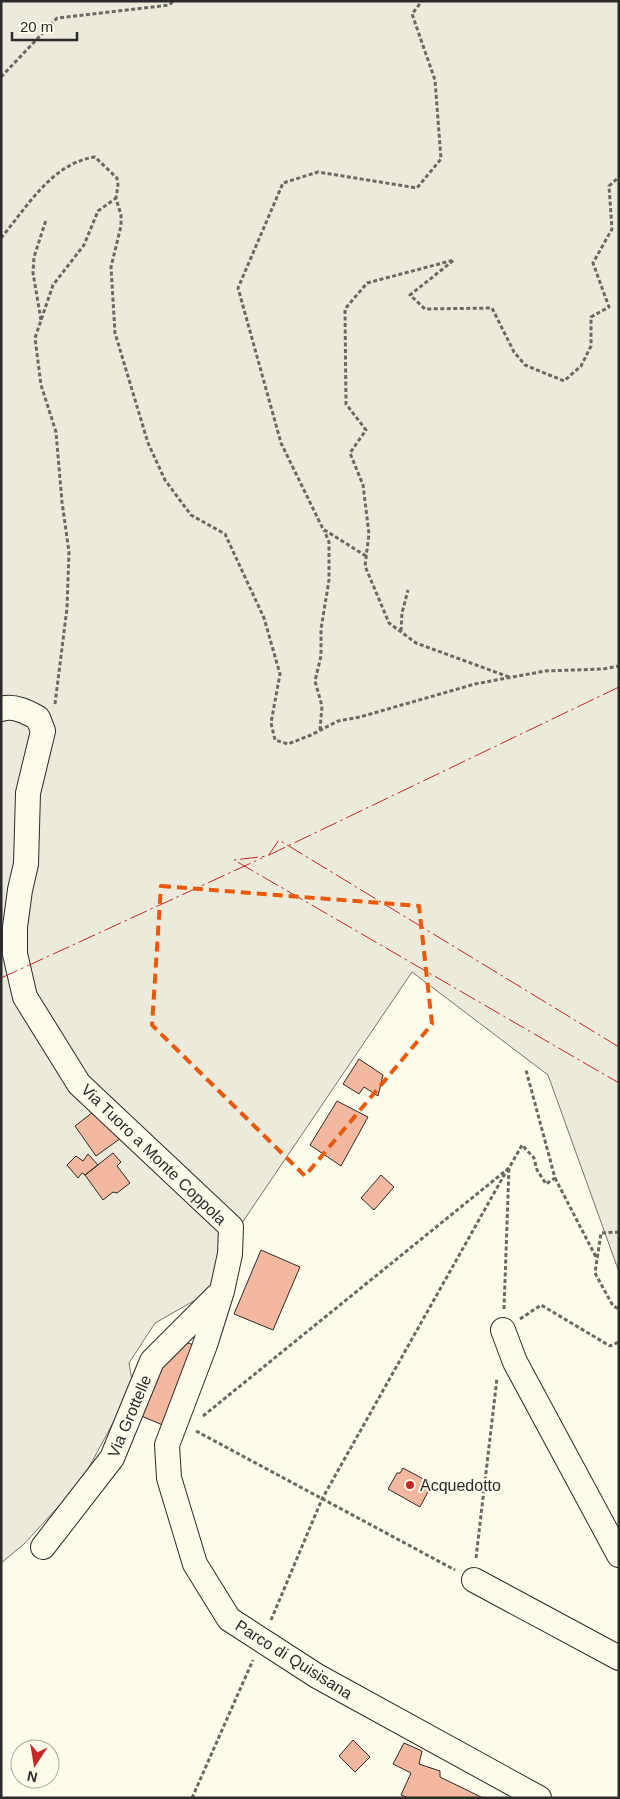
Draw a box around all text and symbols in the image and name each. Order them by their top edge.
scale bar [12,10,78,42]
text: 20 m [20,18,53,35]
street label: Via Tuoro a Monte Coppola [78,1081,230,1228]
street label: Via Grottelle [104,1372,154,1460]
place label: Acquedotto [420,1477,501,1494]
marker: Acquedotto [404,1479,416,1491]
street label: Parco di Quisisana [232,1617,355,1702]
north arrow [10,1739,60,1789]
text: N [26,1768,39,1786]

